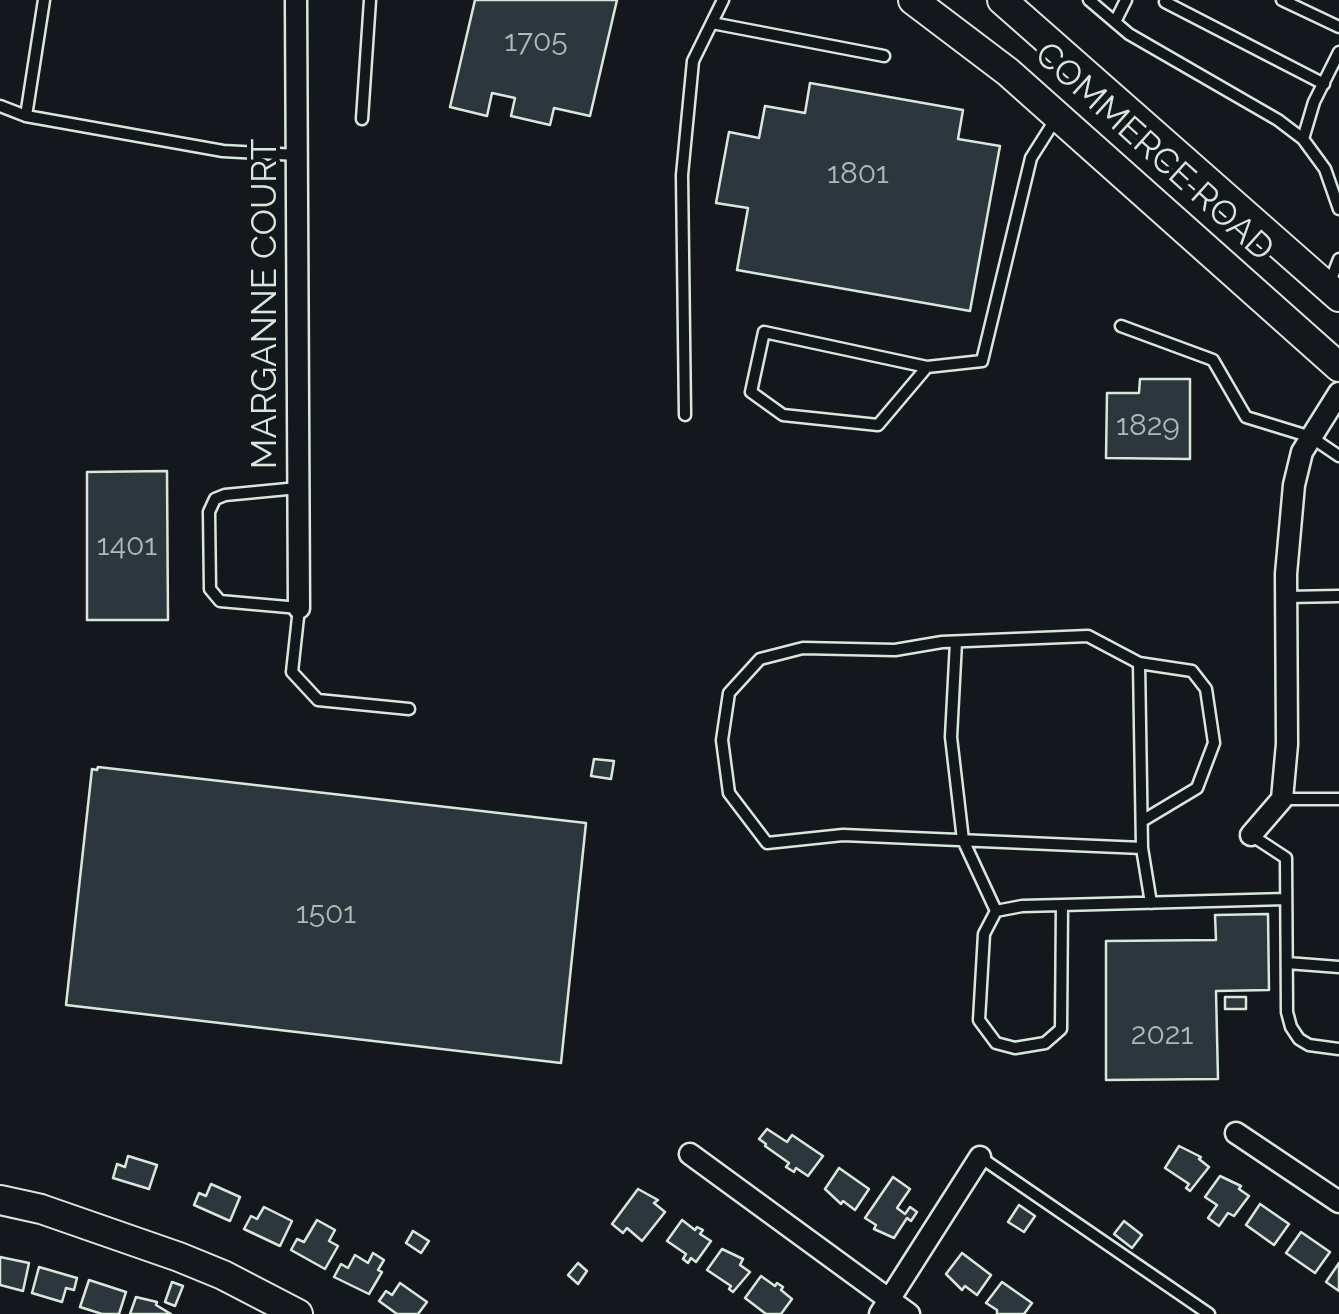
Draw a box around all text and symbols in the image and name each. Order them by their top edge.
house number: 1705 [504,24,568,60]
street label: COMMERCE ROAD [1026,34,1282,270]
street label: MARGANNE COURT [244,139,286,469]
house number: 1801 [827,156,889,192]
house number: 1829 [1116,408,1180,444]
house number: 1401 [97,528,157,564]
house number: 1501 [296,896,356,932]
house number: 2021 [1131,1017,1193,1053]

